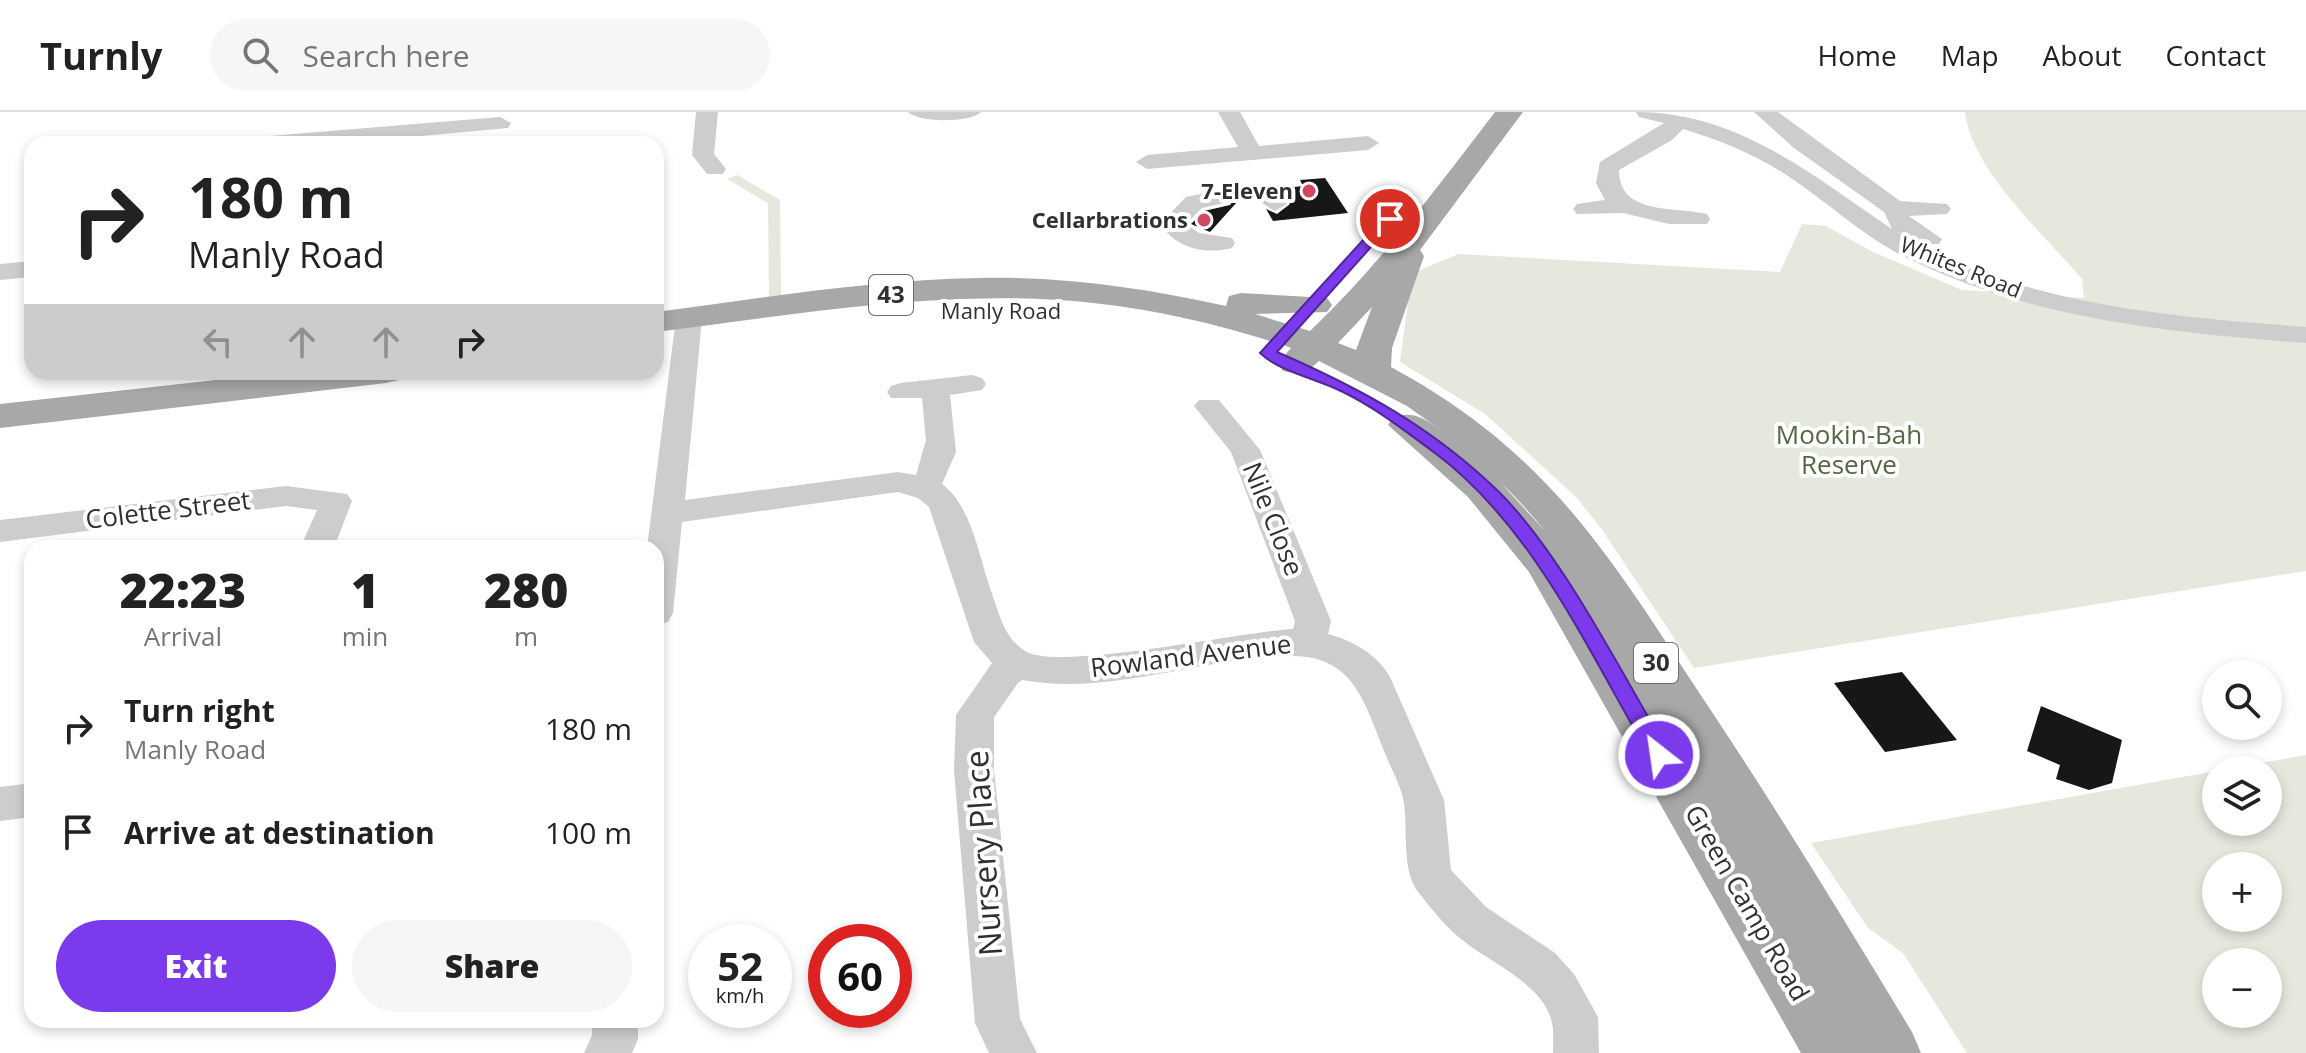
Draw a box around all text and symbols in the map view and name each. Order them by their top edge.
search box [210,19,770,91]
text: Turnly [40,29,162,81]
icon: search [238,33,282,77]
text: Search here [302,35,470,76]
text: Home [1818,36,1897,74]
text: Map [1941,36,1999,74]
text: About [2043,36,2121,74]
text: Contact [2165,36,2266,74]
text: 180 m [188,158,354,234]
icon: right [56,168,160,272]
place label: 7-Eleven [1201,175,1293,205]
marker: 7-Eleven [1300,182,1318,200]
pin [1356,185,1424,253]
icon: arrive [1368,197,1412,241]
place label: Cellarbrations [1032,204,1188,234]
marker: Cellarbrations [1195,211,1213,229]
street label: Whites Road [1896,228,2026,304]
text: Manly Road [188,230,385,279]
road number: 43 [869,275,913,315]
street label: Manly Road [941,295,1061,325]
icon: left [196,320,240,364]
icon: ahead [280,320,324,364]
icon: ahead [364,320,408,364]
icon: right [448,320,492,364]
park label: Mookin-Bah Reserve [1776,416,1922,482]
street label: Nile Close [1235,456,1313,581]
street label: Colette Street [83,481,252,537]
text: 22:23 [120,557,246,622]
text: 1 [351,557,379,622]
text: 280 [484,557,568,622]
text: Arrival [144,618,222,654]
text: min [342,618,388,654]
text: m [514,618,538,654]
street label: Rowland Avenue [1088,625,1293,685]
road number: 30 [1634,643,1678,683]
map controls [2202,660,2282,1028]
button: search [2202,660,2282,740]
text: Turn right [124,690,275,731]
icon: right [56,706,100,750]
text: 180 m [545,708,632,749]
position arrow [1617,713,1701,797]
text: Manly Road [124,731,266,767]
street label: Nursery Place [954,749,1011,957]
button: layers [2202,756,2282,836]
street label: Green Camp Road [1677,798,1819,1007]
icon: arrive [56,810,100,854]
text: Arrive at destination [124,812,435,853]
text: 100 m [545,812,632,853]
button: + [2202,852,2282,932]
button: Exit [56,920,336,1012]
button: Share [352,920,632,1012]
speed limit sign: 60 [808,924,912,1028]
text: 52 [717,938,763,993]
button: − [2202,948,2282,1028]
text: km/h [716,982,764,1009]

